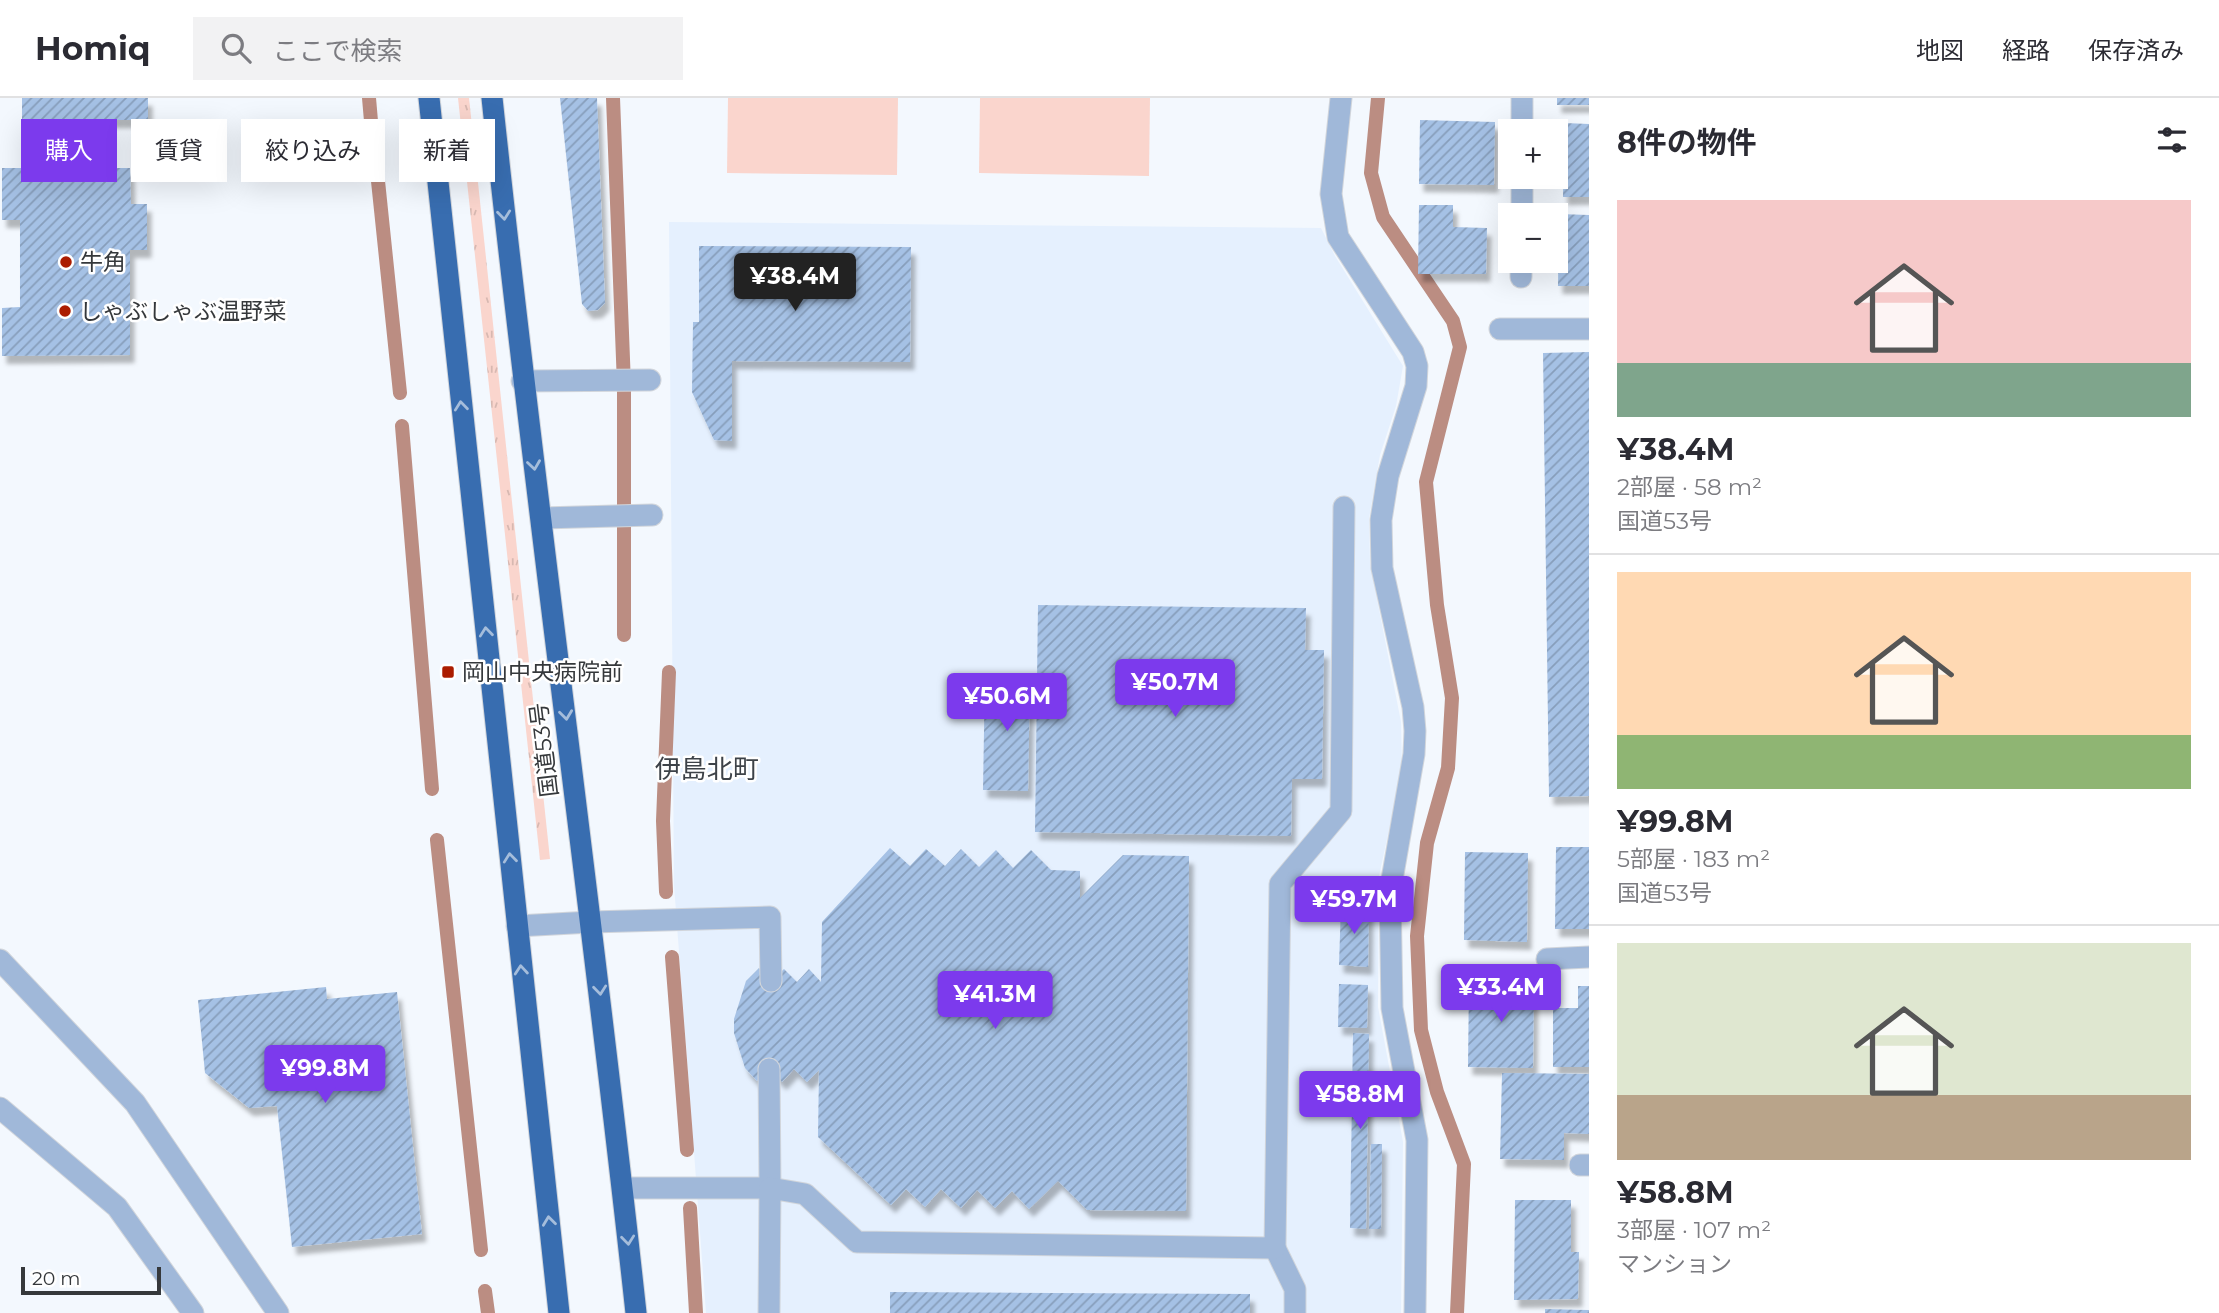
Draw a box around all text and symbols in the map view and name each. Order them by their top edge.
search box [193,17,683,80]
text: Homiq [35,28,151,68]
icon: search [217,29,255,67]
text: ここで検索 [273,35,403,67]
text: 地図 [1916,36,1964,65]
text: 経路 [2002,36,2050,65]
text: 保存済み [2088,36,2184,65]
chip: 購入 [21,119,117,182]
chip: 賃貸 [131,119,227,182]
chip: 絞り込み [241,119,385,182]
chip: 新着 [399,119,495,182]
map controls [1498,119,1568,273]
button: + [1498,119,1568,189]
icon: filters [2153,121,2191,159]
text: 8件の物件 [1617,124,1757,161]
button: − [1498,203,1568,273]
one-way arrow [497,209,512,220]
icon: home [1841,245,1967,371]
place label: 牛角 [80,248,126,276]
marker: 牛角 [58,254,74,270]
pin: ¥38.4M [738,254,852,313]
text: ¥38.4M [750,262,840,290]
place label: しゃぶしゃぶ温野菜 [79,297,286,325]
marker: しゃぶしゃぶ温野菜 [57,303,73,319]
one-way arrow [454,400,469,411]
text: ¥38.4M [1617,431,1734,468]
one-way arrow [527,459,542,471]
text: 2部屋 · 58 m² [1617,473,1762,501]
text: 国道53号 [1617,507,1712,535]
icon: home [1841,617,1967,743]
one-way arrow [478,626,493,638]
place label: 岡山中央病院前 [462,658,623,686]
pin: ¥50.7M [1118,660,1232,719]
marker: 岡山中央病院前 [440,664,456,680]
text: ¥50.7M [1131,668,1219,696]
pin: ¥50.6M [950,674,1064,733]
text: ¥50.6M [963,682,1051,710]
street label: 国道53号 [524,701,564,799]
one-way arrow [558,709,573,721]
district label: 伊島北町 [655,753,759,785]
text: ¥99.8M [1617,803,1734,840]
text: 5部屋 · 183 m² [1617,845,1770,873]
one-way arrow [502,852,517,864]
pin: ¥59.7M [1297,876,1411,936]
text: 国道53号 [1617,879,1712,907]
text: ¥59.7M [1311,885,1397,913]
pin: ¥33.4M [1444,964,1558,1024]
one-way arrow [514,965,529,976]
pin: ¥41.3M [938,972,1052,1031]
text: ¥33.4M [1457,973,1545,1001]
text: ¥41.3M [954,980,1036,1008]
one-way arrow [592,984,607,996]
icon: home [1841,988,1967,1114]
pin: ¥99.8M [268,1046,382,1105]
text: ¥99.8M [280,1054,370,1082]
pin: ¥58.8M [1303,1072,1417,1131]
text: ¥58.8M [1315,1080,1405,1108]
text: ¥58.8M [1617,1174,1734,1211]
one-way arrow [542,1215,557,1226]
text: 3部屋 · 107 m² [1617,1216,1771,1244]
one-way arrow [621,1234,636,1246]
text: マンション [1617,1250,1732,1278]
scale bar [21,1264,161,1296]
text: 20 m [32,1267,80,1290]

